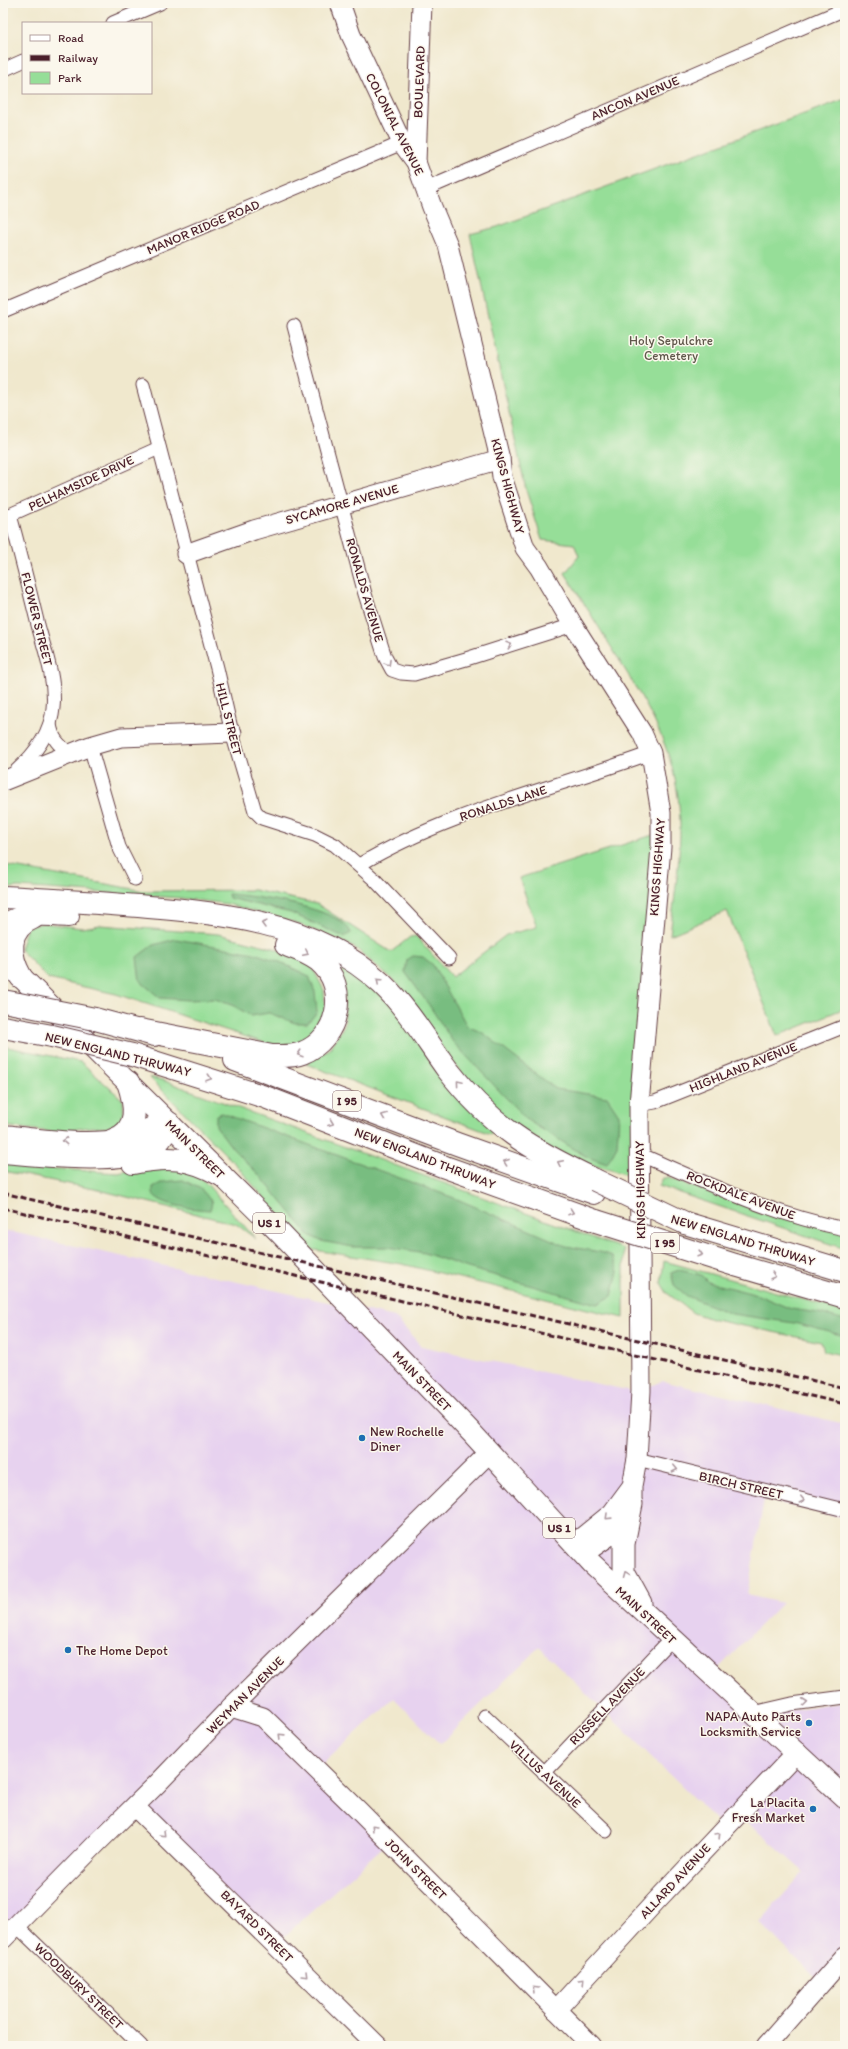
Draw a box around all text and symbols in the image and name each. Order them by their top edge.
legend [22,22,152,94]
text: Road [58,31,84,45]
street label: BOULEVARD [410,46,428,118]
text: Railway [58,51,98,65]
street label: COLONIAL AVENUE [363,70,427,178]
text: Park [58,71,82,85]
street label: ANCON AVENUE [589,73,681,123]
street label: MANOR RIDGE ROAD [144,196,262,258]
park label: Holy Sepulchre Cemetery [629,333,713,363]
street label: KINGS HIGHWAY [488,437,528,536]
street label: PELHAMSIDE DRIVE [26,452,136,514]
street label: SYCAMORE AVENUE [284,481,400,527]
street label: RONALDS AVENUE [343,536,387,644]
street label: FLOWER STREET [18,571,56,668]
one-way arrow [505,641,512,650]
one-way arrow [383,658,391,666]
street label: HILL STREET [213,681,245,758]
street label: RONALDS LANE [458,782,548,824]
street label: KINGS HIGHWAY [646,817,668,917]
one-way arrow [261,920,267,928]
one-way arrow [302,948,310,956]
one-way arrow [376,979,384,986]
street label: NEW ENGLAND THRUWAY [44,1029,193,1080]
street label: HIGHLAND AVENUE [687,1039,799,1095]
one-way arrow [296,1049,303,1057]
one-way arrow [206,1073,213,1082]
one-way arrow [457,1080,464,1088]
road number: I 95 [333,1091,361,1111]
one-way arrow [381,1112,388,1120]
street label: MAIN STREET [162,1116,228,1182]
one-way arrow [328,1118,335,1126]
street label: NEW ENGLAND THRUWAY [352,1124,498,1192]
one-way arrow [62,1137,68,1146]
street label: KINGS HIGHWAY [632,1140,648,1239]
one-way arrow [502,1158,509,1166]
one-way arrow [557,1160,564,1168]
street label: ROCKDALE AVENUE [684,1167,798,1223]
one-way arrow [568,1207,575,1216]
street label: NEW ENGLAND THRUWAY [669,1211,817,1269]
road number: US 1 [253,1213,285,1233]
road number: I 95 [651,1233,679,1253]
one-way arrow [696,1249,703,1258]
one-way arrow [769,1271,776,1280]
street label: MAIN STREET [390,1348,455,1415]
place label: New Rochelle Diner [370,1424,444,1454]
marker: New Rochelle Diner [357,1433,367,1443]
one-way arrow [672,1465,678,1473]
street label: BIRCH STREET [698,1468,785,1502]
one-way arrow [798,1495,805,1503]
one-way arrow [605,1512,613,1519]
road number: US 1 [543,1518,575,1538]
one-way arrow [623,1571,631,1578]
street label: MAIN STREET [612,1583,680,1648]
place label: The Home Depot [76,1643,168,1658]
marker: The Home Depot [63,1645,73,1655]
street label: WEYMAN AVENUE [203,1653,287,1737]
street label: RUSSELL AVENUE [566,1664,648,1748]
one-way arrow [802,1698,808,1707]
place label: NAPA Auto Parts Locksmith Service [700,1709,801,1739]
marker: NAPA Auto Parts Locksmith Service [804,1718,814,1728]
one-way arrow [278,1733,286,1741]
street label: VILLUS AVENUE [506,1737,584,1811]
place label: La Placita Fresh Market [732,1795,805,1825]
marker: La Placita Fresh Market [808,1804,818,1814]
one-way arrow [371,1824,379,1832]
one-way arrow [158,1829,166,1837]
one-way arrow [714,1832,721,1840]
street label: JOHN STREET [382,1835,450,1903]
street label: ALLARD AVENUE [636,1840,714,1922]
street label: BAYARD STREET [218,1887,297,1966]
street label: WOODBURY STREET [31,1940,127,2033]
one-way arrow [300,1970,308,1978]
one-way arrow [577,1978,585,1986]
one-way arrow [532,1986,540,1994]

